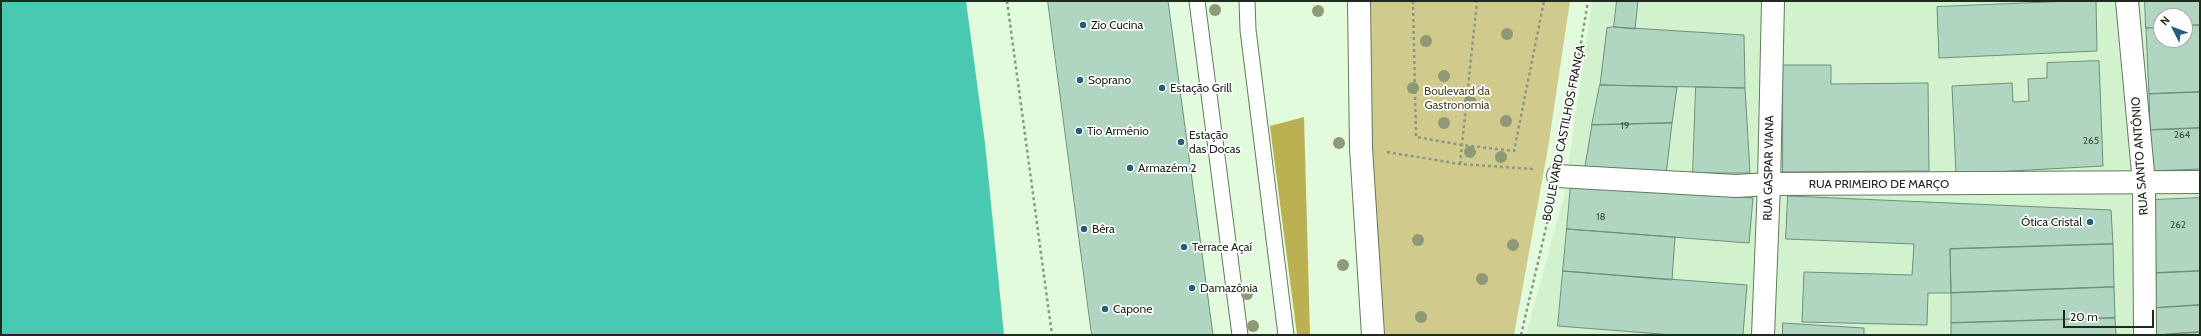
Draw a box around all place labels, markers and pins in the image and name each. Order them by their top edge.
place label: Zio Cucina [1091,18,1143,32]
marker: Zio Cucina [1078,20,1088,30]
place label: Soprano [1088,73,1131,87]
marker: Soprano [1075,75,1085,85]
place label: Estação Grill [1170,81,1232,95]
marker: Estação Grill [1157,83,1167,93]
place label: Tio Armênio [1087,124,1149,138]
marker: Tio Armênio [1074,126,1084,136]
place label: Estação das Docas [1189,128,1241,156]
marker: Estação das Docas [1176,137,1186,147]
place label: Armazém 2 [1138,161,1197,175]
marker: Armazém 2 [1125,163,1135,173]
place label: Ótica Cristal [2021,215,2082,229]
marker: Ótica Cristal [2085,217,2095,227]
place label: Bêra [1092,222,1115,236]
marker: Bêra [1079,224,1089,234]
place label: Terrace Açaí [1192,240,1252,254]
marker: Terrace Açaí [1179,242,1189,252]
place label: Damazônia [1200,281,1258,295]
marker: Damazônia [1187,283,1197,293]
place label: Capone [1113,302,1152,316]
marker: Capone [1100,304,1110,314]

